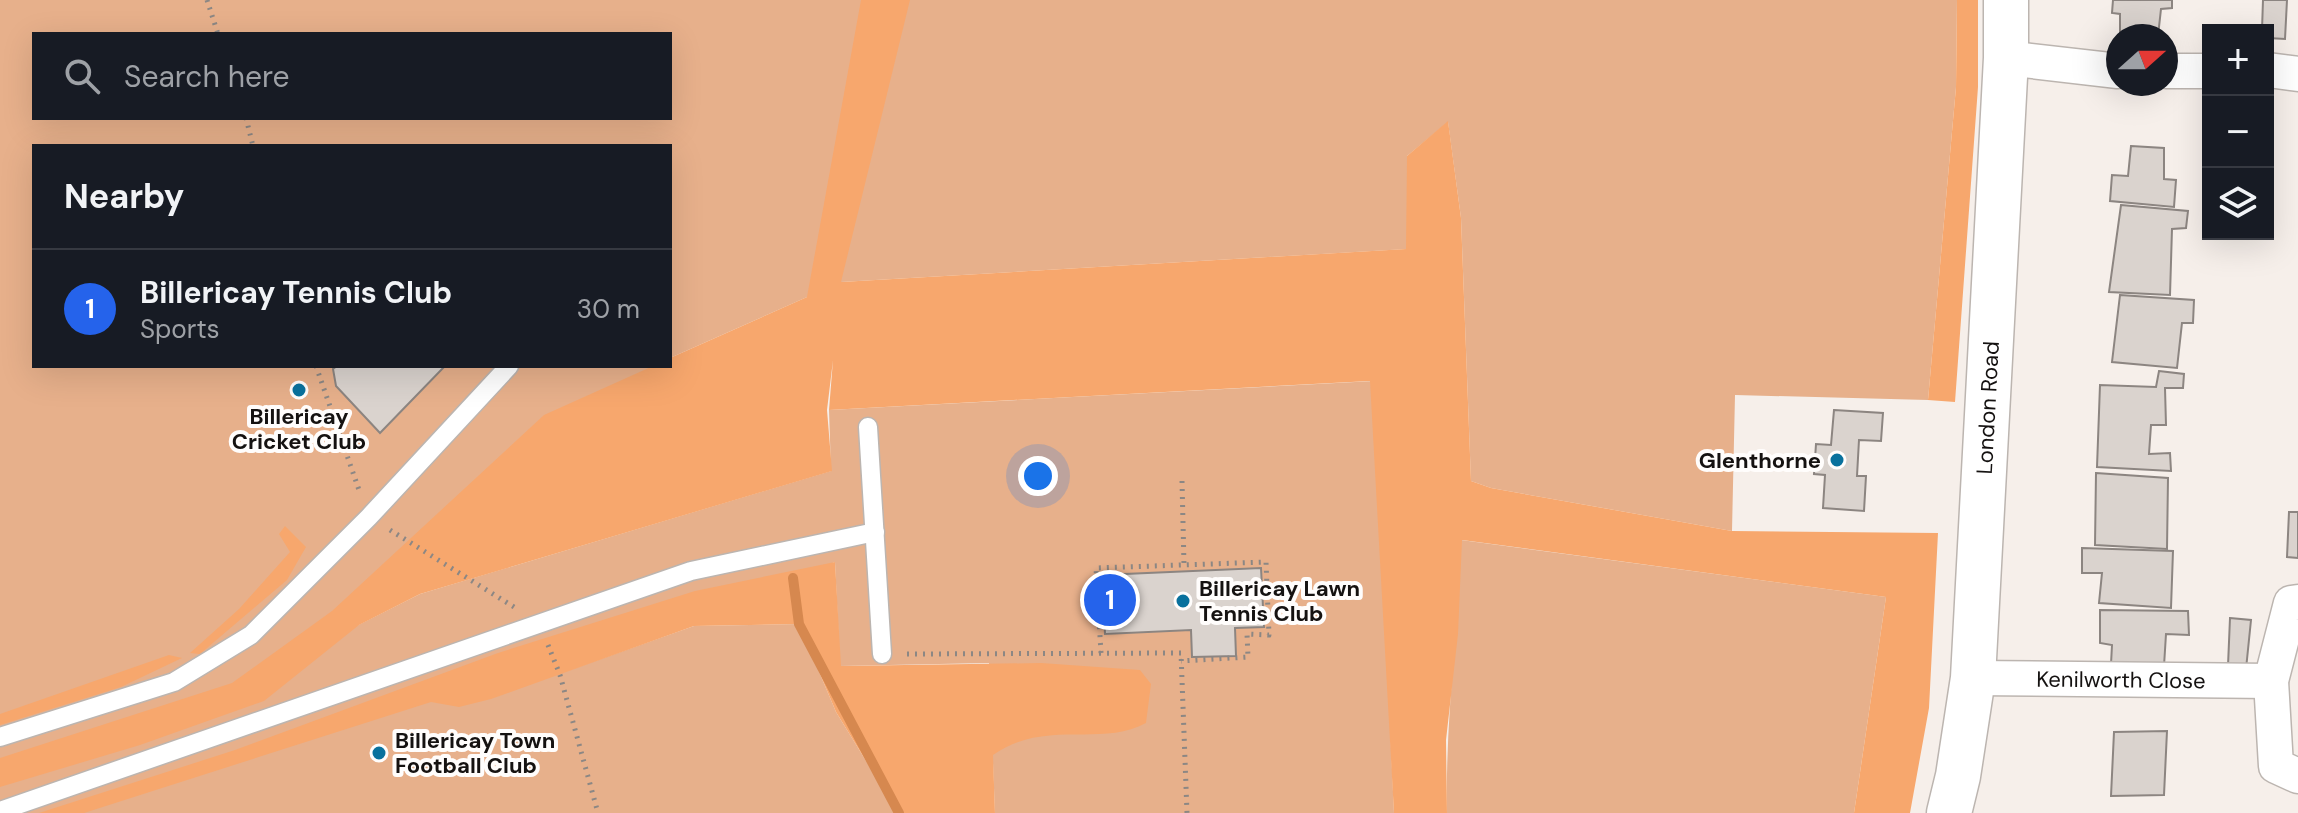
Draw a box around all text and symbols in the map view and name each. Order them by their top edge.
north arrow [2106,24,2178,96]
map controls [2202,24,2274,240]
button: + [2202,24,2274,96]
search box [32,32,672,120]
icon: search [60,54,104,98]
text: Search here [124,57,290,96]
button: − [2202,96,2274,168]
button: layers [2202,168,2274,240]
text: Nearby [64,174,184,219]
text: Billericay Tennis Club [140,273,452,312]
text: 1 [85,292,95,326]
text: 30 m [577,292,640,326]
text: Sports [140,312,220,346]
street label: London Road [1969,340,2005,475]
marker: Billericay Cricket Club [290,381,308,399]
place label: Billericay Cricket Club [232,402,366,456]
place label: Glenthorne [1699,446,1821,475]
marker: Glenthorne [1828,451,1846,469]
your location [1018,456,1058,496]
pin: 1 [1084,570,1136,630]
place label: Billericay Lawn Tennis Club [1199,574,1360,628]
marker: Billericay Lawn Tennis Club [1174,592,1192,610]
street label: Kenilworth Close [2036,664,2206,695]
place label: Billericay Town Football Club [395,726,555,780]
marker: Billericay Town Football Club [370,744,388,762]

